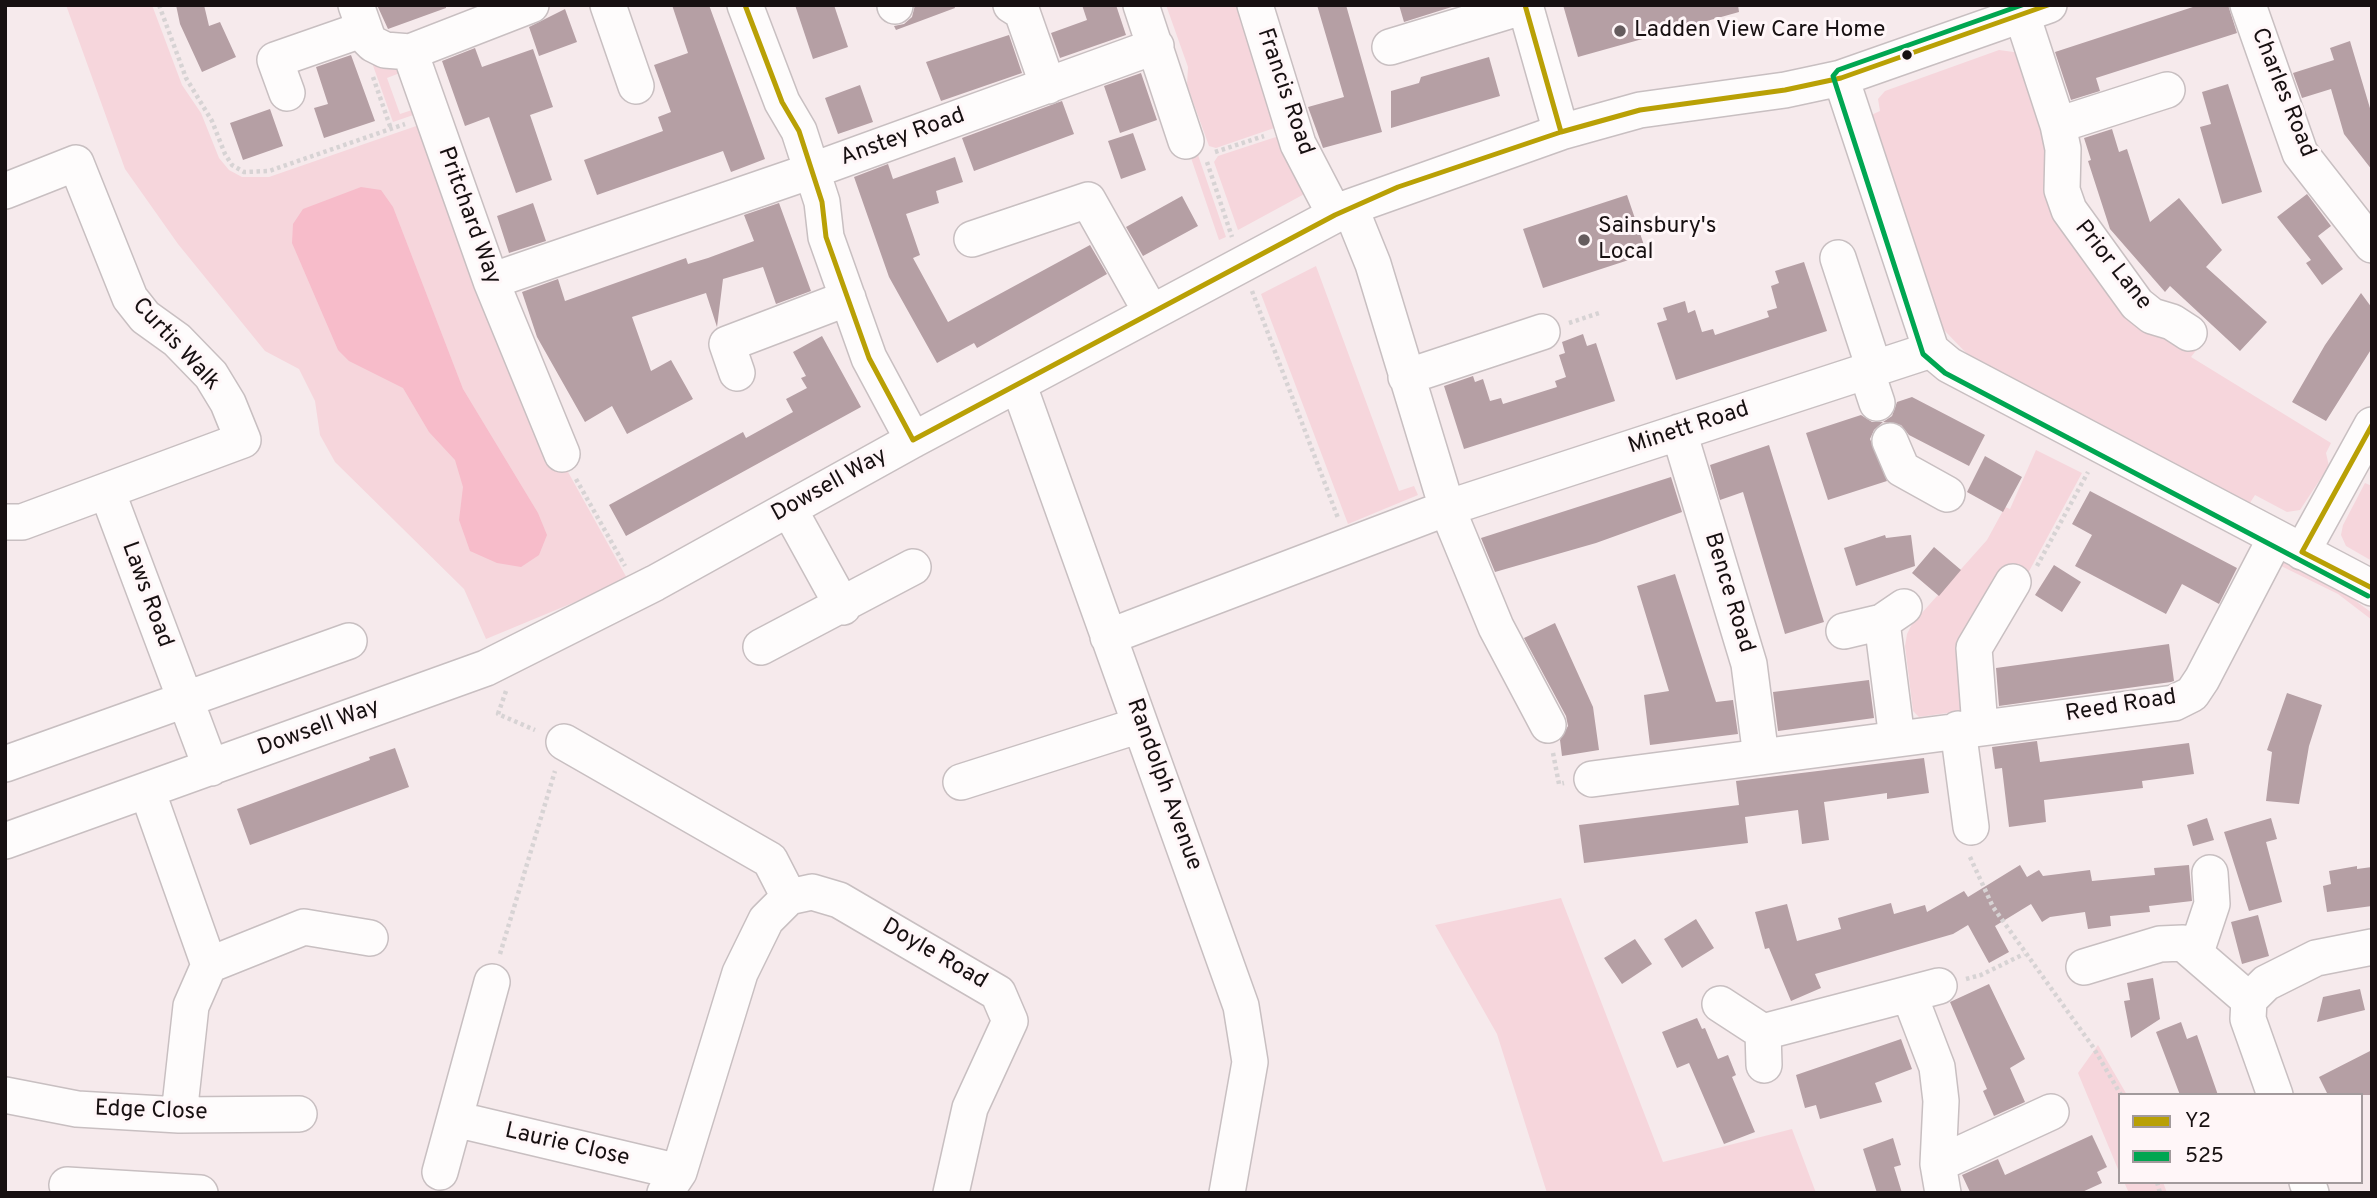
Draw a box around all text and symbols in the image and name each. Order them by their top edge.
place label: Ladden View Care Home [1634,17,1885,45]
marker: Ladden View Care Home [1612,23,1628,39]
street label: Charles Road [2244,24,2320,162]
street label: Francis Road [1249,25,1319,159]
unlabelled marker [1900,48,1914,62]
street label: Anstey Road [837,103,969,173]
street label: Pritchard Way [430,144,506,288]
place label: Sainsbury's Local [1598,213,1717,267]
street label: Prior Lane [2068,216,2156,316]
marker: Sainsbury's Local [1576,232,1592,248]
street label: Curtis Walk [125,293,225,397]
street label: Minett Road [1625,396,1753,462]
street label: Dowsell Way [767,443,893,529]
street label: Bence Road [1697,530,1759,656]
street label: Laws Road [114,538,178,652]
street label: Reed Road [2064,685,2178,729]
street label: Dowsell Way [254,694,384,764]
street label: Randolph Avenue [1119,695,1207,875]
street label: Doyle Road [876,914,992,996]
legend [2118,1093,2363,1184]
street label: Edge Close [94,1096,208,1128]
text: Y2 [2185,1108,2211,1135]
street label: Laurie Close [502,1118,632,1174]
text: 525 [2185,1143,2224,1170]

